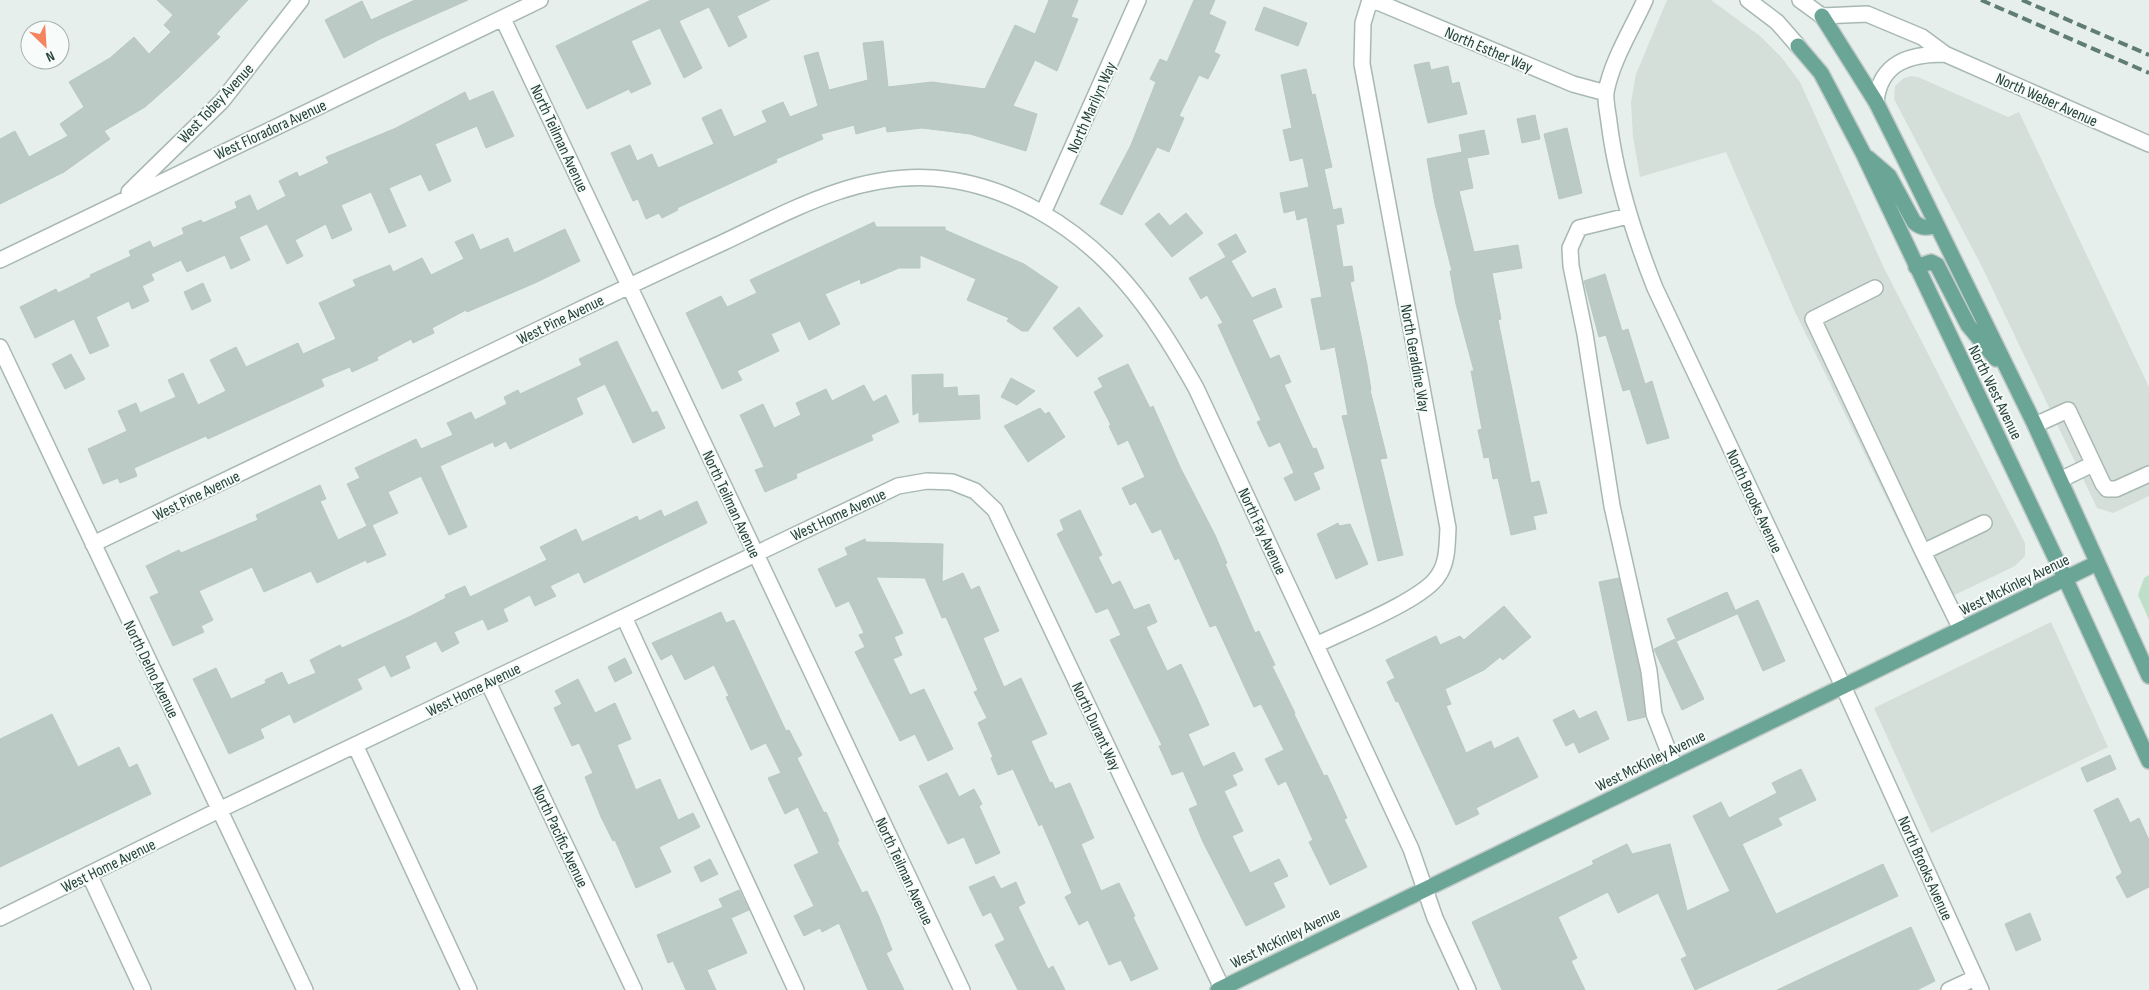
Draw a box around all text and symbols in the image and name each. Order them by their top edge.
north arrow [20,20,70,70]
street label: North Esther Way [1442,23,1535,77]
text: N [43,47,57,66]
street label: North Marilyn Way [1064,59,1121,156]
street label: West Tobey Avenue [174,60,258,148]
street label: North Weber Avenue [1992,69,2100,131]
street label: North Teilman Avenue [525,82,592,195]
street label: West Floradora Avenue [212,96,330,165]
street label: West Pine Avenue [514,291,607,350]
street label: North Geraldine Way [1396,303,1433,414]
street label: North West Avenue [1964,342,2026,443]
street label: North Brooks Avenue [1721,447,1786,556]
street label: North Teilman Avenue [697,448,764,561]
street label: West Pine Avenue [150,467,243,526]
street label: West Home Avenue [788,485,889,546]
street label: North Fay Avenue [1233,485,1290,578]
street label: West McKinley Avenue [1957,551,2073,620]
street label: North Delno Avenue [119,618,182,722]
street label: West Home Avenue [423,659,524,721]
street label: North Durant Way [1067,679,1124,774]
street label: West McKinley Avenue [1593,727,1709,796]
street label: North Pacific Avenue [528,782,592,891]
street label: North Brooks Avenue [1893,814,1956,924]
street label: North Teilman Avenue [870,815,937,928]
street label: West Home Avenue [58,835,159,897]
street label: West McKinley Avenue [1228,904,1344,973]

